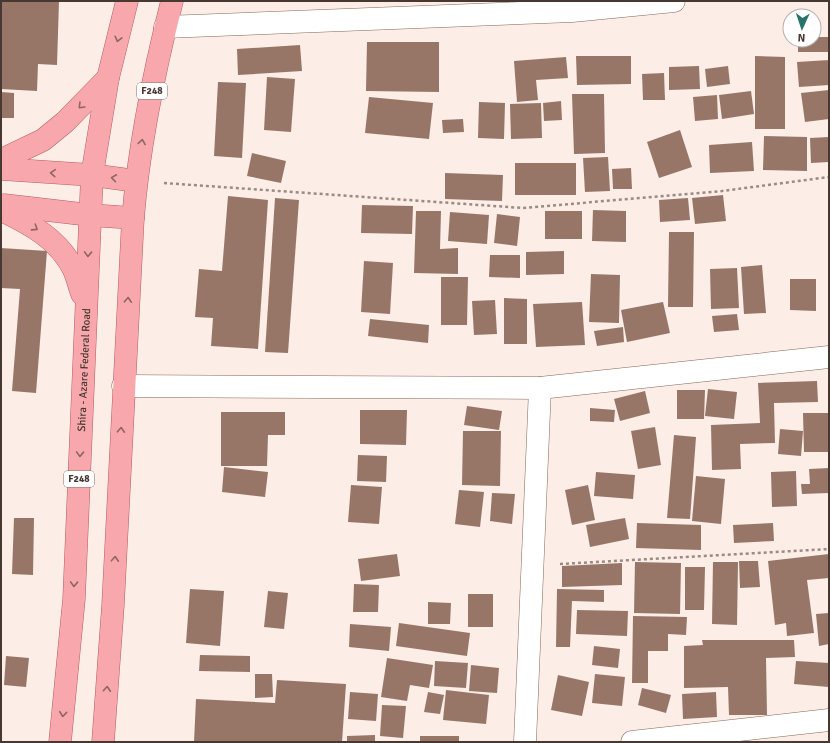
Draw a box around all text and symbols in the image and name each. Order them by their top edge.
north arrow [782,8,822,48]
text: N [797,31,806,44]
one-way arrow [114,36,122,42]
road number: F248 [137,83,167,99]
one-way arrow [78,101,86,109]
one-way arrow [137,139,146,146]
one-way arrow [50,168,56,177]
one-way arrow [111,174,117,183]
one-way arrow [31,224,38,231]
one-way arrow [84,251,93,257]
one-way arrow [124,297,133,303]
street label: Shira - Azare Federal Road [75,308,93,432]
one-way arrow [117,427,126,433]
one-way arrow [76,451,84,457]
road number: F248 [64,471,94,487]
one-way arrow [111,556,120,562]
one-way arrow [70,581,79,587]
one-way arrow [103,686,112,692]
one-way arrow [58,711,67,717]

